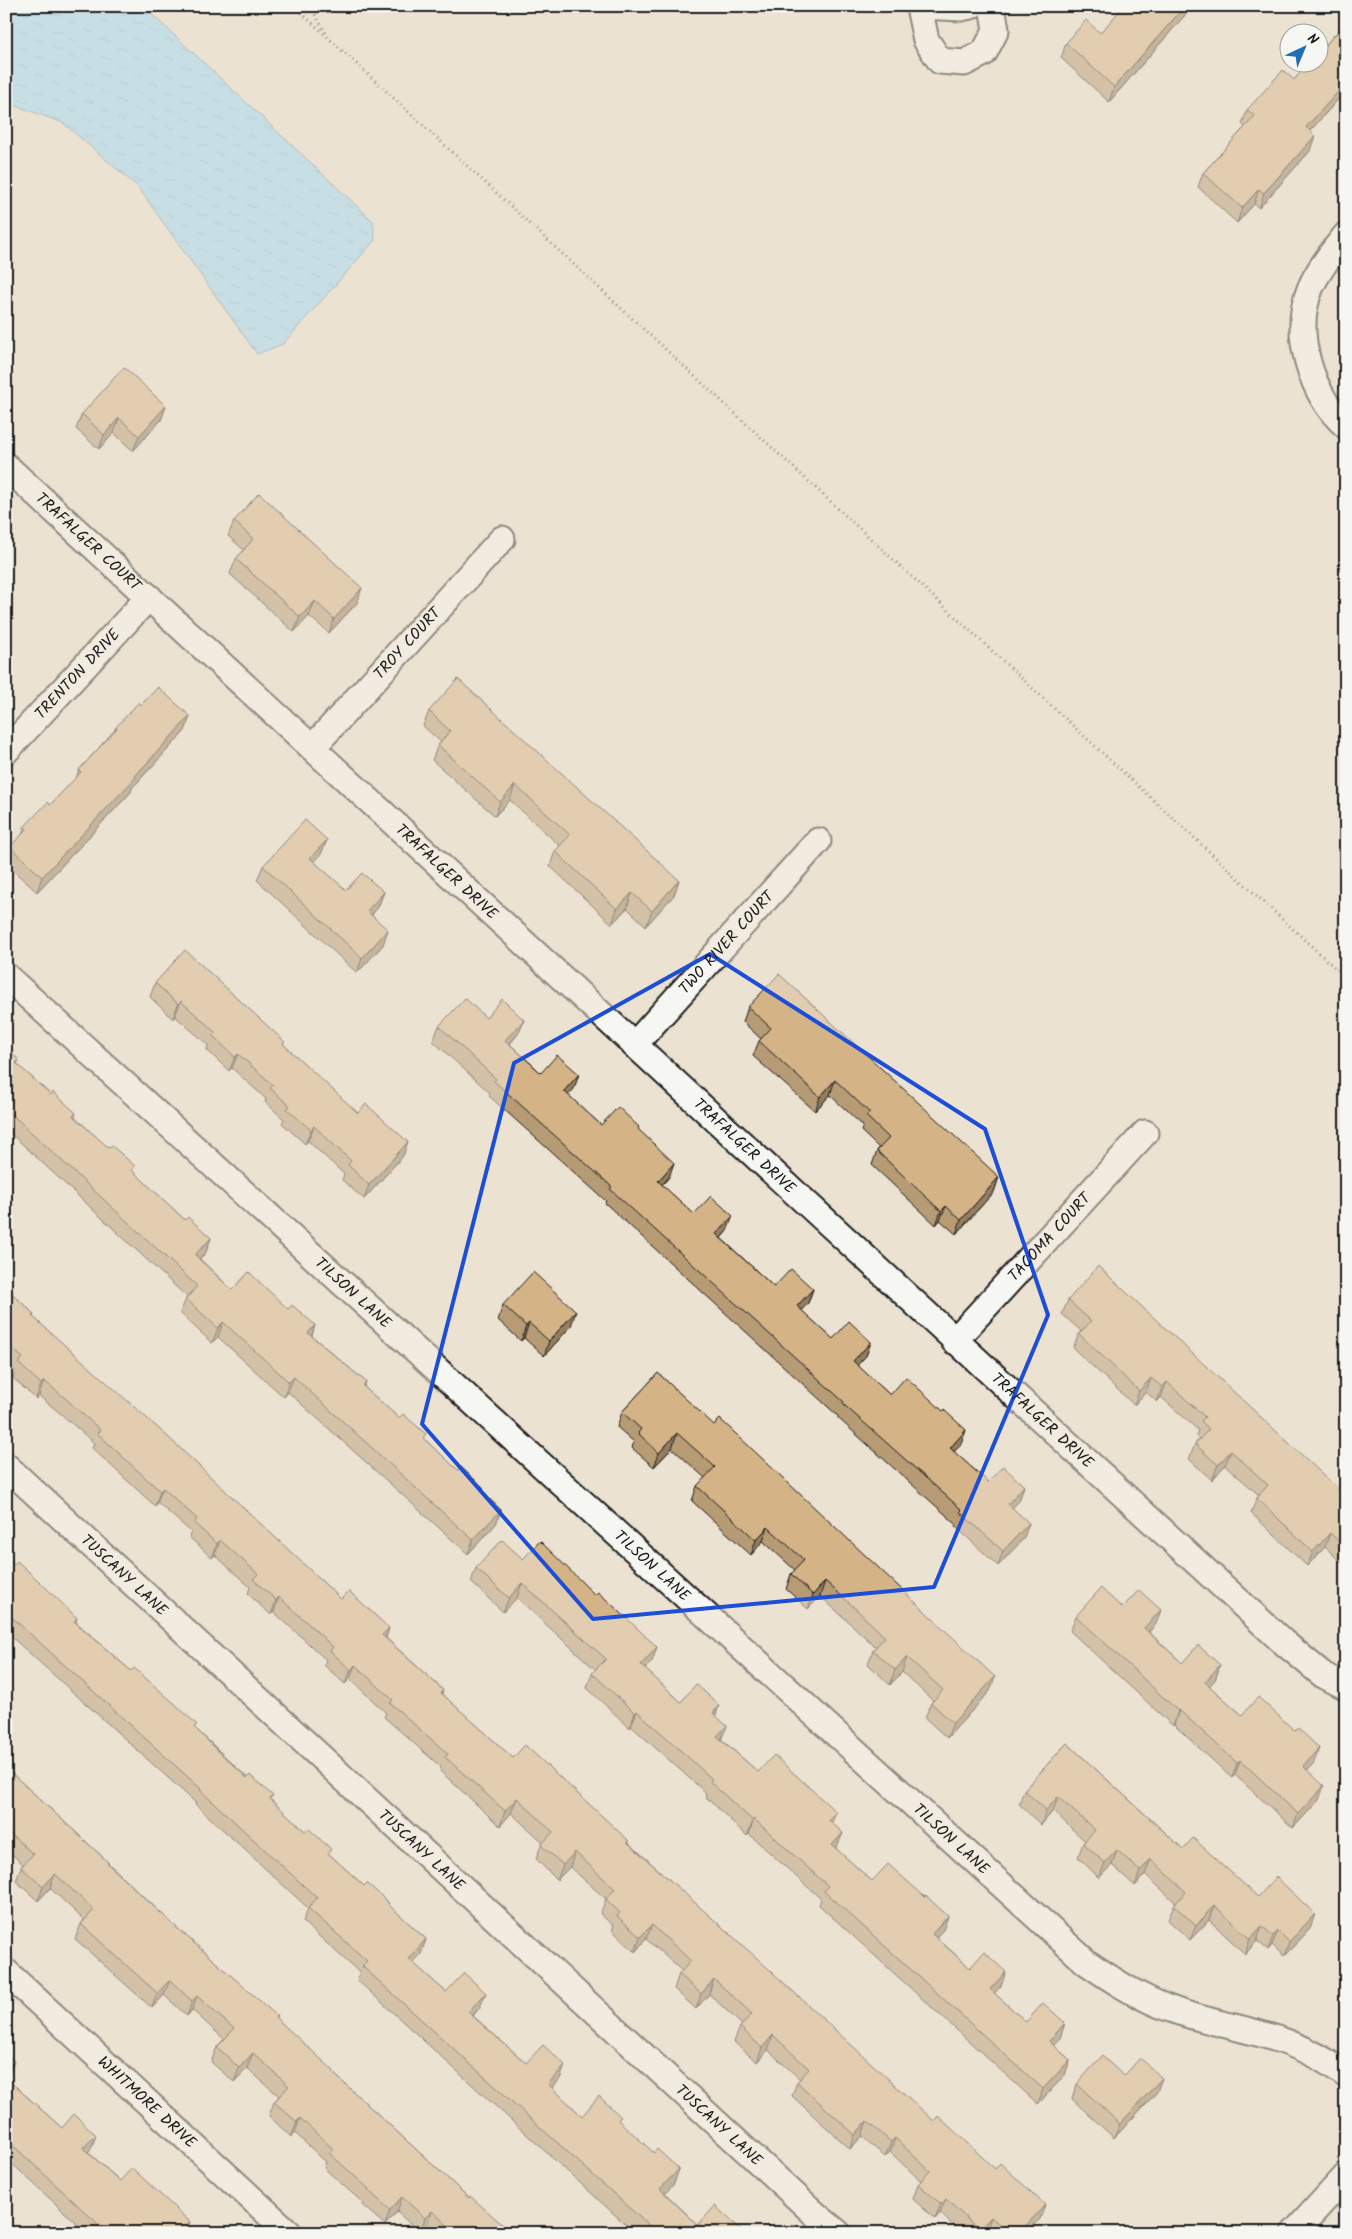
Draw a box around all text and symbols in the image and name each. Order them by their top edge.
north arrow [1280,22,1330,72]
text: N [1302,28,1323,50]
street label: TRAFALGER COURT [30,486,148,598]
street label: TROY COURT [368,601,448,685]
street label: TRENTON DRIVE [29,622,127,725]
street label: TRAFALGER DRIVE [390,818,504,926]
street label: TWO RIVER COURT [673,884,781,1000]
street label: TRAFALGER DRIVE [688,1092,802,1200]
street label: TACOMA COURT [1002,1186,1098,1287]
street label: TILSON LANE [309,1251,398,1335]
street label: TRAFALGER DRIVE [985,1367,1100,1475]
street label: TILSON LANE [608,1524,697,1608]
street label: TUSCANY LANE [75,1528,174,1623]
street label: TILSON LANE [907,1797,996,1881]
street label: TUSCANY LANE [372,1803,471,1898]
street label: WHITMORE DRIVE [92,2050,203,2155]
street label: TUSCANY LANE [670,2078,769,2173]

